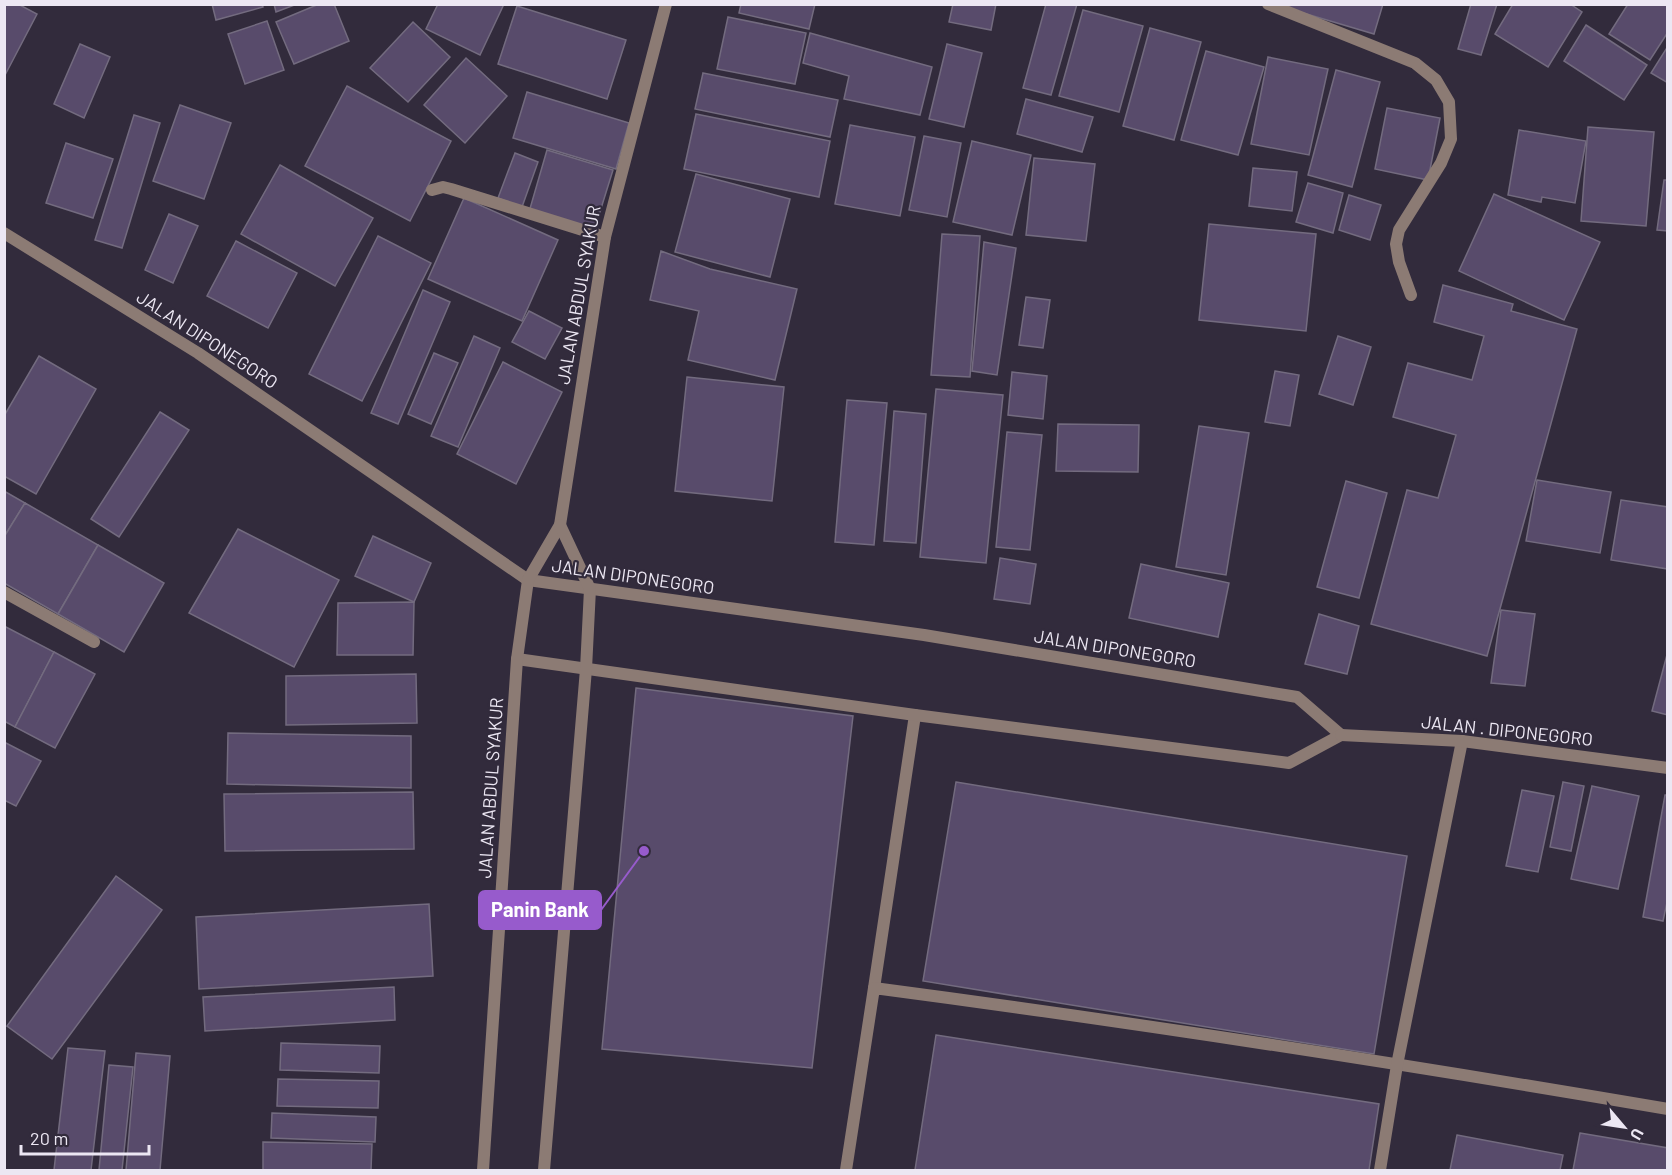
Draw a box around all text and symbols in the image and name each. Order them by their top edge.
street label: JALAN ABDUL SYAKUR [551,204,605,386]
street label: JALAN DIPONEGORO [133,285,282,393]
street label: JALAN DIPONEGORO [551,554,716,598]
street label: JALAN DIPONEGORO [1033,624,1198,672]
street label: JALAN ABDUL SYAKUR [473,697,507,879]
street label: JALAN . DIPONEGORO [1420,710,1594,750]
callout: Panin Bank [479,891,601,929]
text: Panin Bank [491,897,589,921]
north arrow [1594,1097,1654,1157]
scale bar [21,1118,148,1156]
text: U [1627,1126,1648,1144]
text: 20 m [30,1127,68,1149]

